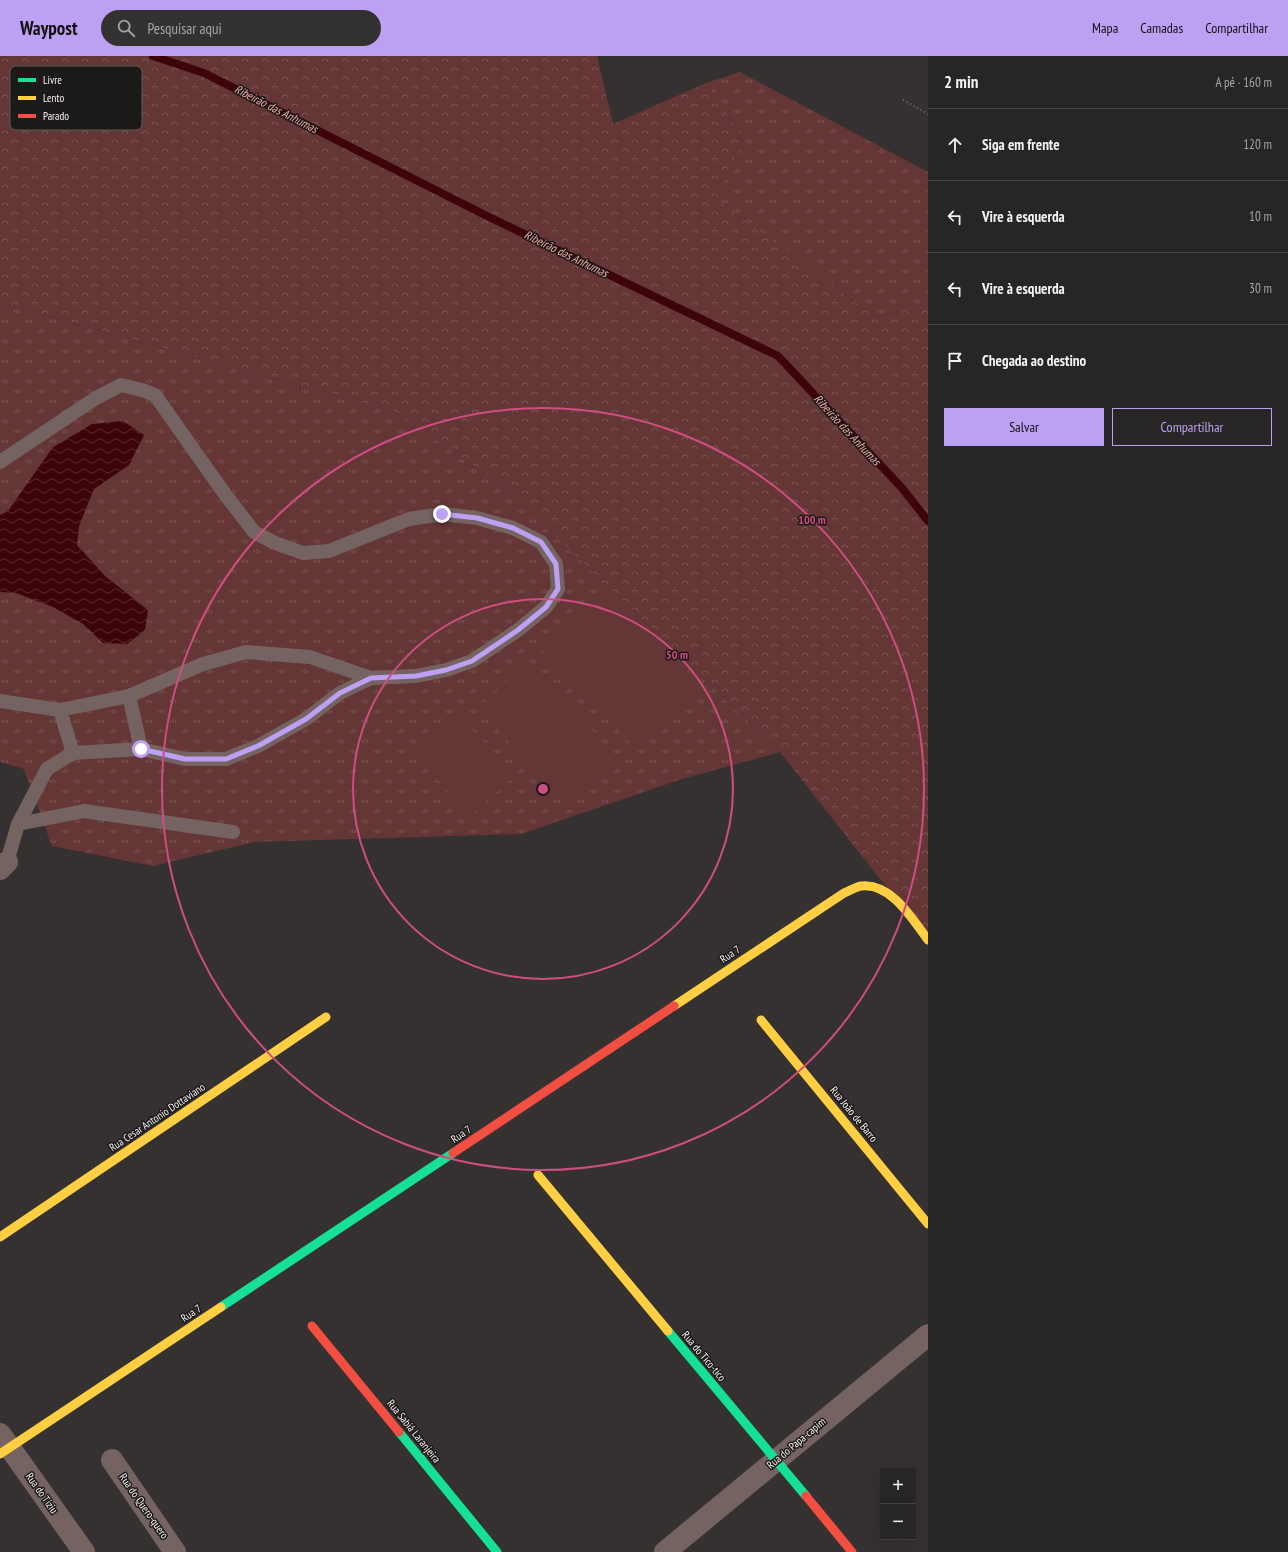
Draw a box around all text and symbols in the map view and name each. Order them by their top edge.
search box [101,10,381,46]
text: Waypost [20,16,77,40]
icon: search [115,17,137,39]
text: Pesquisar aqui [147,19,222,38]
text: Mapa [1092,19,1118,37]
text: Camadas [1140,19,1183,37]
text: Compartilhar [1205,19,1268,37]
legend [10,66,142,130]
text: 2 min [944,71,978,93]
text: Livre [43,73,62,87]
text: A pé · 160 m [1215,74,1272,91]
water label: Ribeirão das Anhumas [232,81,322,137]
text: Lento [43,91,64,105]
text: Parado [43,109,69,123]
icon: ahead [944,134,966,156]
text: Siga em frente [982,135,1060,154]
text: 120 m [1243,136,1272,153]
icon: left [944,206,966,228]
text: Vire à esquerda [982,207,1065,226]
text: 10 m [1249,208,1272,225]
water label: Ribeirão das Anhumas [522,227,612,281]
icon: left [944,278,966,300]
text: Vire à esquerda [982,279,1065,298]
text: 30 m [1249,280,1272,297]
icon: arrive [944,350,966,372]
text: Chegada ao destino [982,351,1086,370]
water label: Ribeirão das Anhumas [811,391,885,470]
button: Salvar [944,408,1104,446]
button: Compartilhar [1112,408,1272,446]
route end [433,505,451,523]
text: 100 m [798,512,826,527]
text: 50 m [666,647,688,662]
route start [132,740,150,758]
centre of rings [536,782,550,796]
street label: Rua 7 [717,942,743,966]
street label: Rua Cesar Antonio Dottaviano [106,1080,208,1154]
street label: Rua João de Barro [827,1083,881,1145]
street label: Rua 7 [448,1122,474,1146]
street label: Rua 7 [178,1301,204,1325]
street label: Rua do Tico-tico [679,1328,729,1384]
street label: Rua Sabiá Laranjeira [384,1396,444,1466]
street label: Rua do Papa-capim [764,1414,828,1472]
map controls [880,1468,916,1540]
button: + [880,1468,916,1504]
street label: Rua do Tiziu [23,1470,61,1516]
street label: Rua do Quero-quero [116,1471,172,1542]
button: − [880,1504,916,1540]

